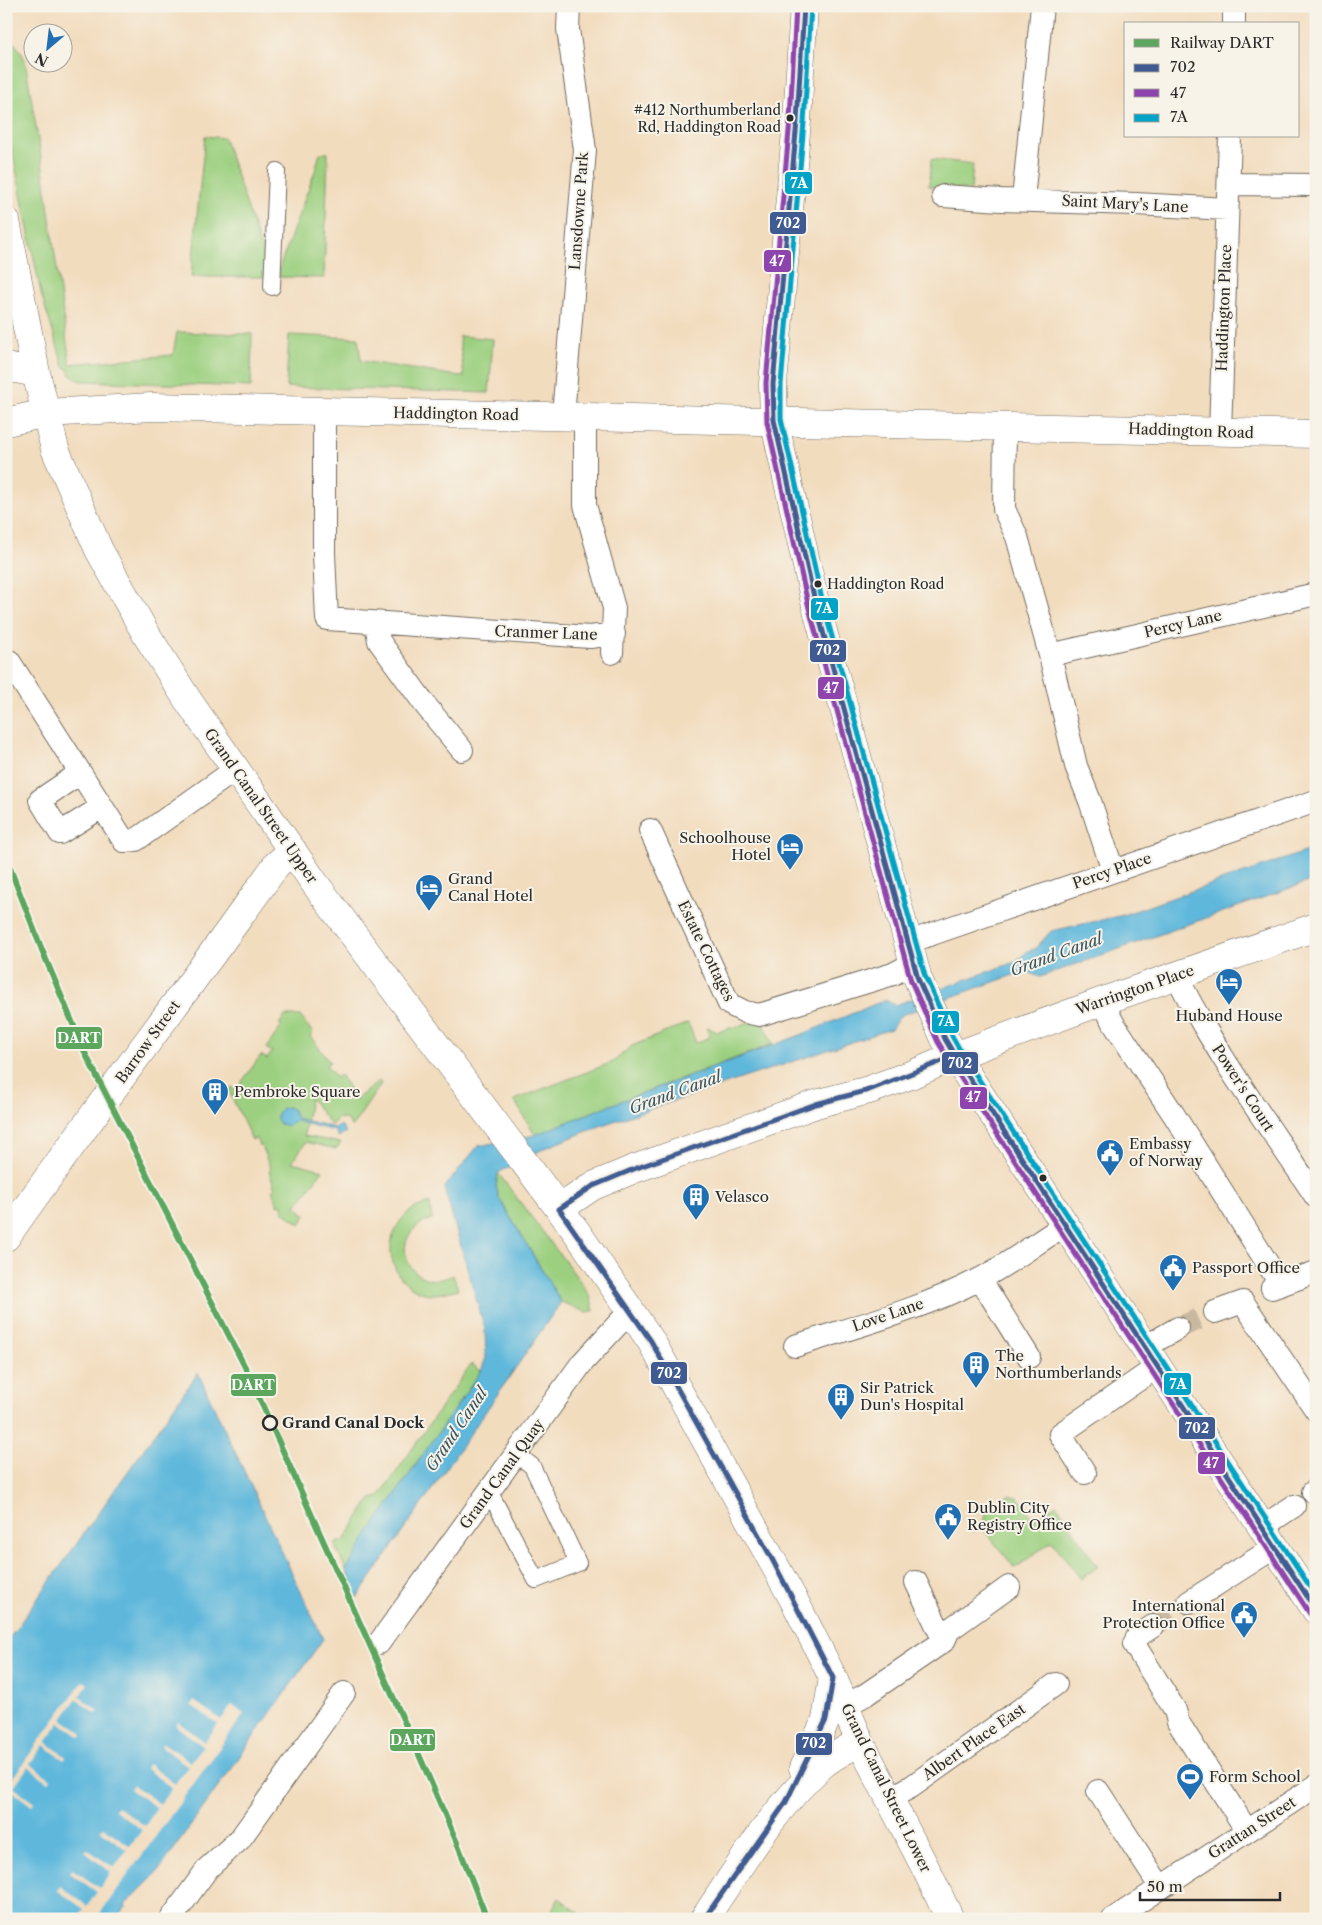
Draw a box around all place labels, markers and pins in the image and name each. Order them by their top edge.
place label: #412 Northumberland Rd, Haddington Road [634,101,781,136]
marker: #412 Northumberland Rd, Haddington Road [785,113,795,123]
place label: Haddington Road [827,575,945,593]
marker: Haddington Road [813,579,823,589]
place label: Schoolhouse Hotel [679,828,772,864]
hotel icon: Schoolhouse Hotel [775,832,805,871]
place label: Grand Canal Hotel [448,869,534,905]
hotel icon: Grand Canal Hotel [414,873,444,912]
hotel icon: Huband House [1214,967,1244,1006]
place label: Huband House [1175,1006,1283,1025]
building icon: Pembroke Square [200,1077,230,1116]
place label: Pembroke Square [234,1082,360,1101]
place label: Embassy of Norway [1129,1134,1204,1170]
public building icon: Embassy of Norway [1095,1138,1125,1177]
unlabelled marker [1038,1173,1048,1183]
building icon: Velasco [681,1182,711,1221]
place label: Velasco [714,1187,769,1206]
public building icon: Passport Office [1158,1253,1188,1292]
place label: Passport Office [1192,1258,1300,1277]
place label: The Northumberlands [995,1346,1122,1382]
building icon: The Northumberlands [961,1350,991,1389]
place label: Sir Patrick Dun's Hospital [860,1378,964,1414]
building icon: Sir Patrick Dun's Hospital [826,1382,856,1421]
place label: Grand Canal Dock [282,1413,425,1432]
marker: Grand Canal Dock [262,1415,278,1431]
place label: Dublin City Registry Office [967,1498,1072,1534]
public building icon: Dublin City Registry Office [933,1502,963,1541]
place label: International Protection Office [1103,1596,1226,1632]
public building icon: International Protection Office [1229,1600,1259,1639]
sports icon: Form School [1175,1762,1205,1801]
place label: Form School [1209,1767,1301,1786]

